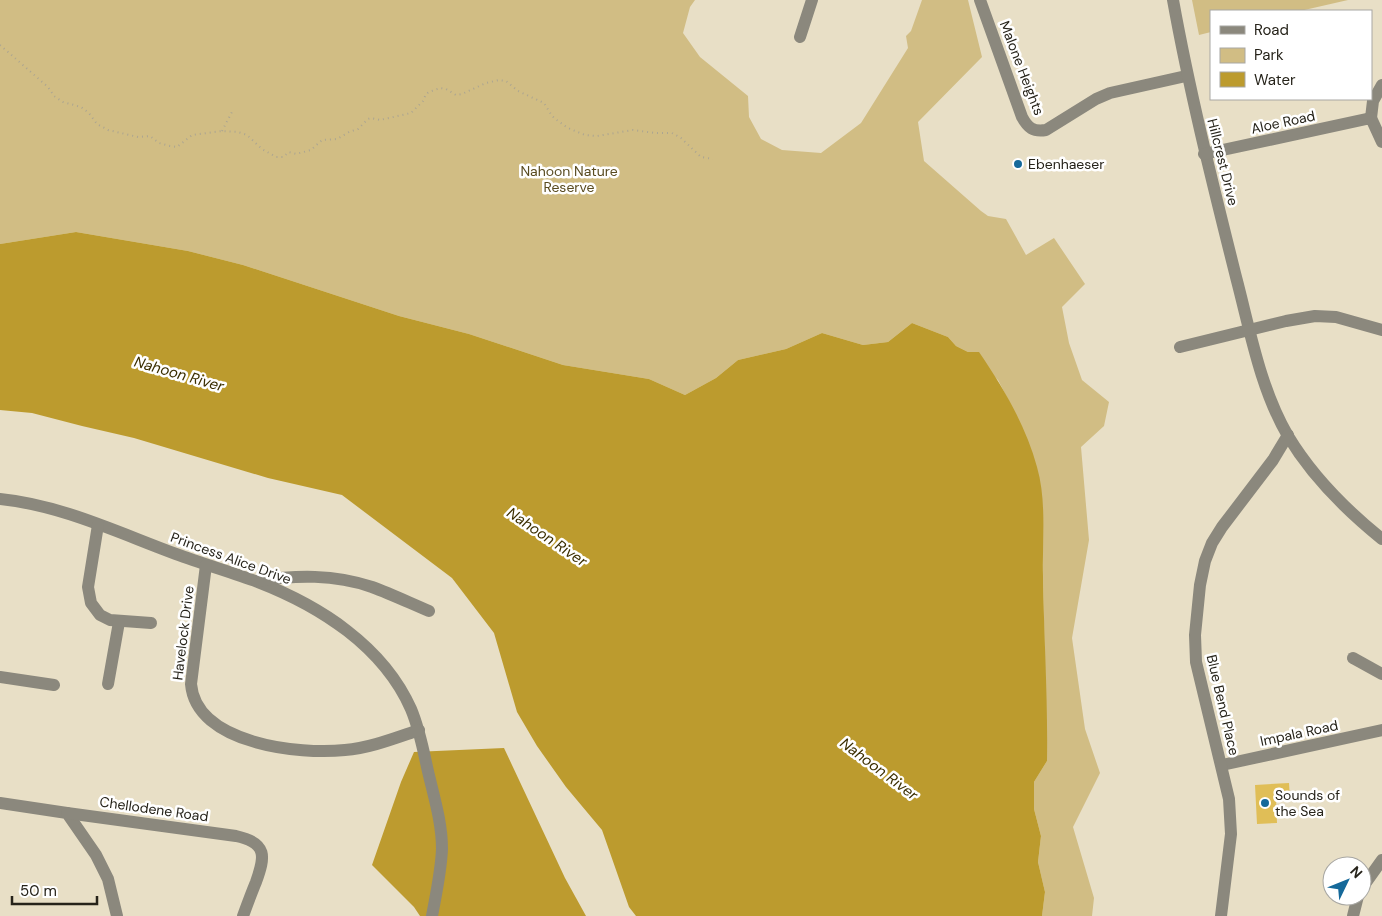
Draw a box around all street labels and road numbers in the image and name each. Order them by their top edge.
street label: Malone Heights [996,18,1048,118]
street label: Aloe Road [1249,106,1317,138]
street label: Hillcrest Drive [1203,117,1243,207]
street label: Princess Alice Drive [168,528,294,588]
street label: Havelock Drive [168,585,198,681]
street label: Blue Bend Place [1203,653,1243,757]
street label: Impala Road [1258,716,1340,750]
street label: Chellodene Road [98,792,210,826]

